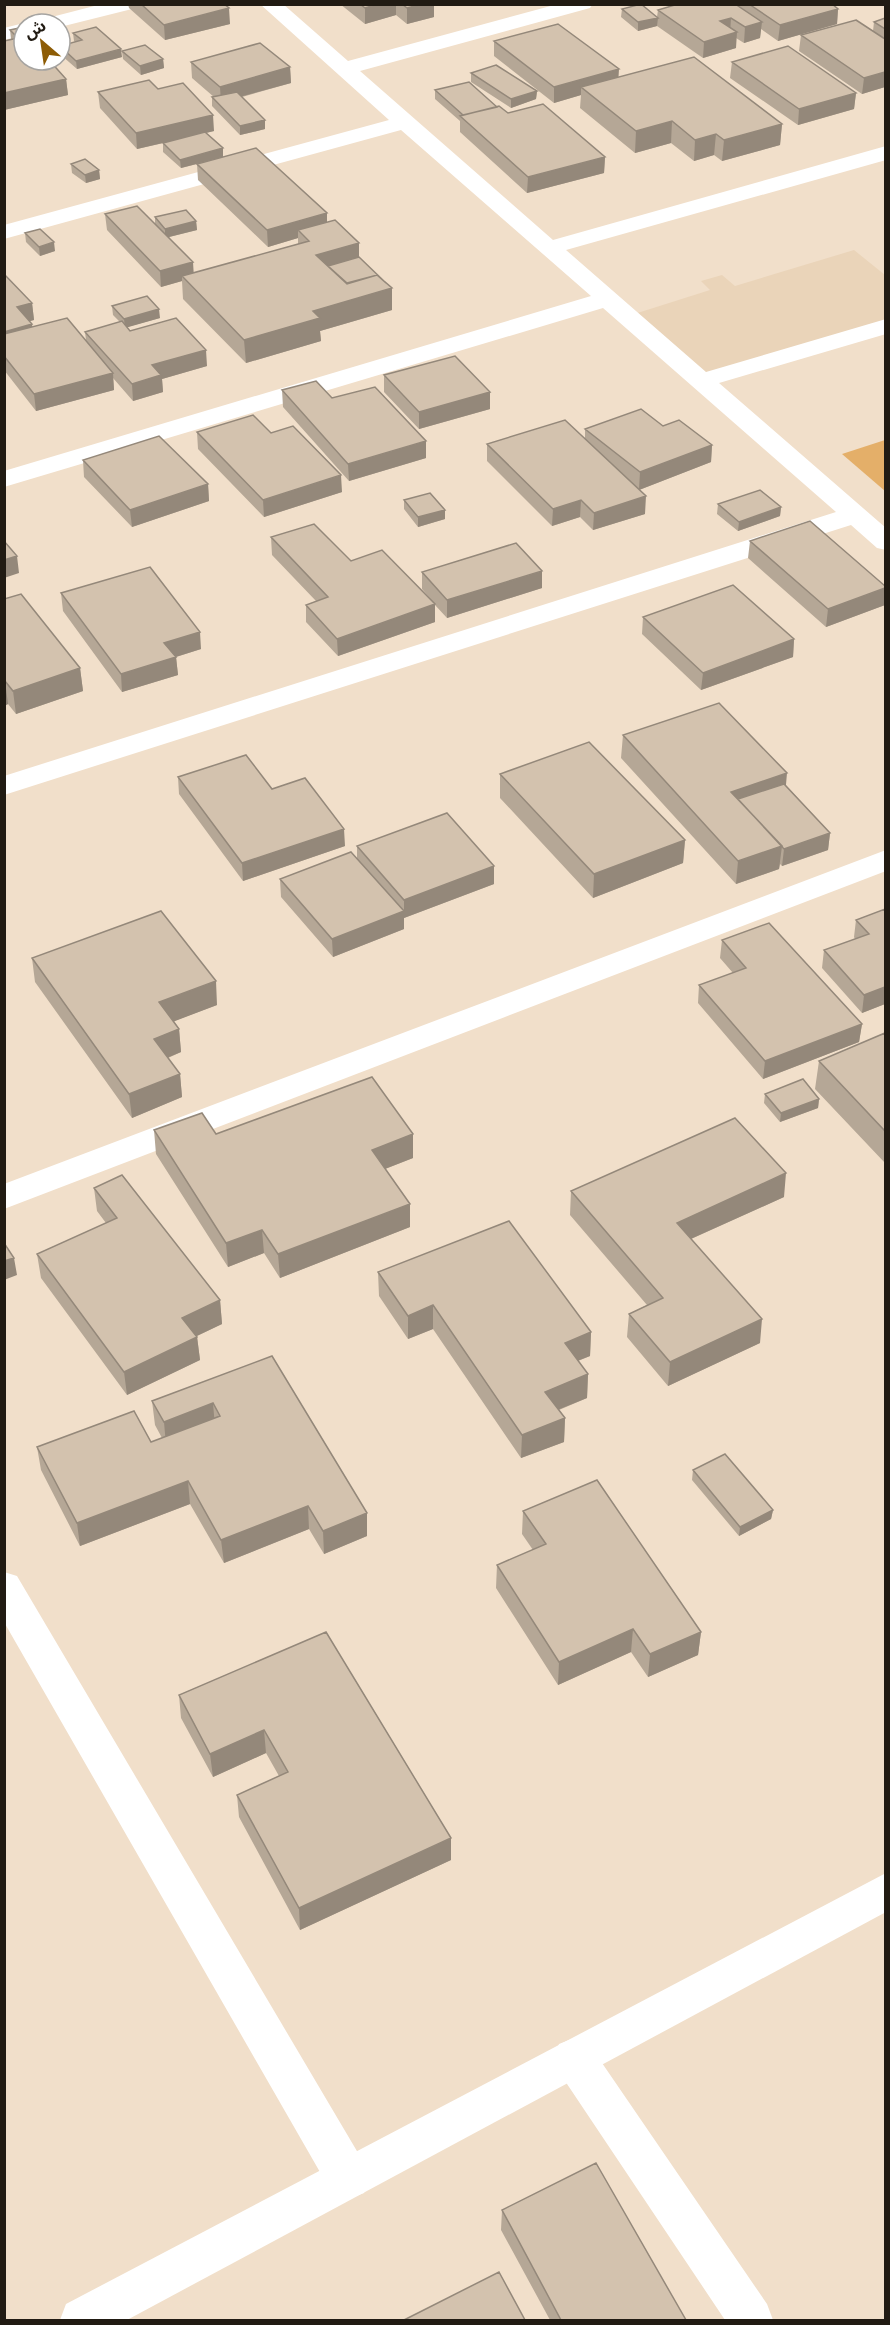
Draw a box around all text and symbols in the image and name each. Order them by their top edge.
north arrow [12,12,72,72]
text: ش [20,14,50,45]

